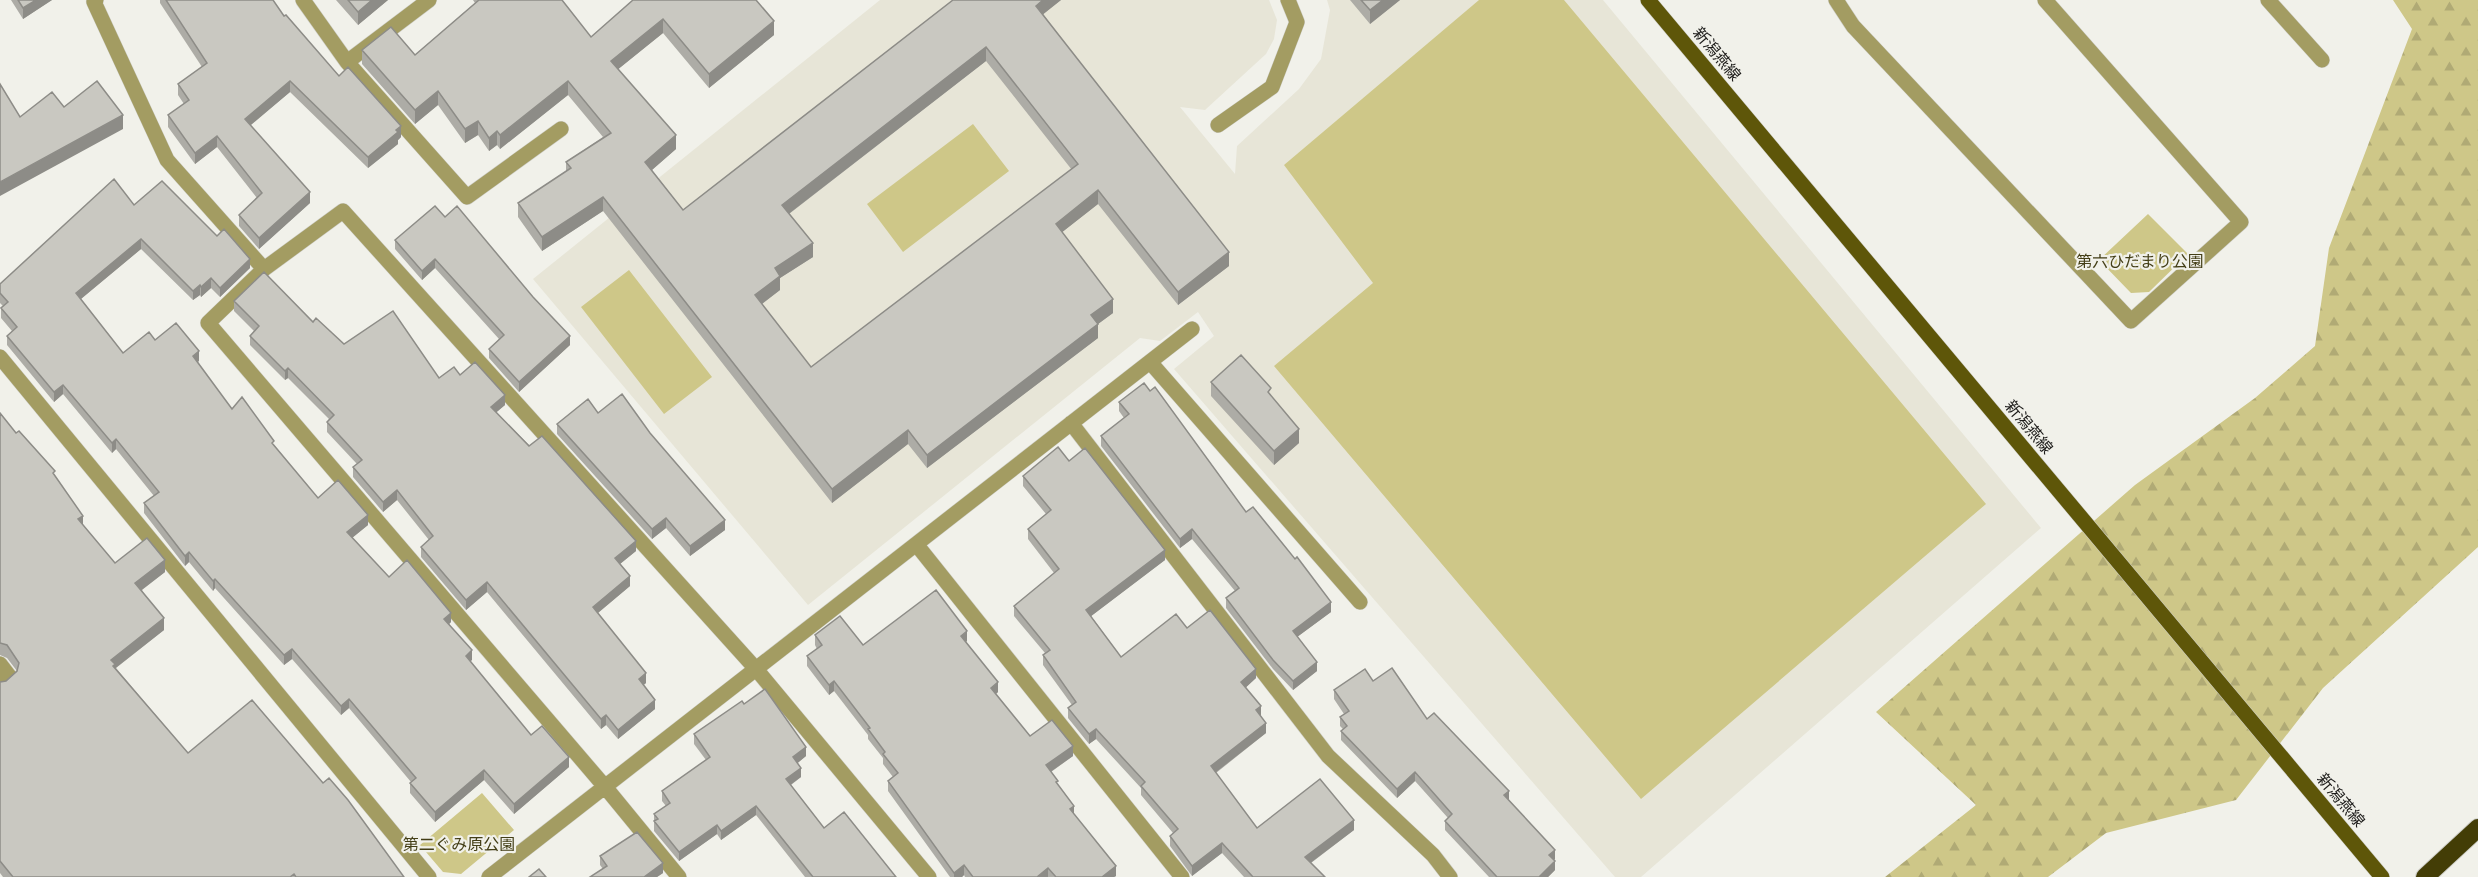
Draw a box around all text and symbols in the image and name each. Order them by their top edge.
street label: 新潟燕線 [1688,22,1746,86]
park label: 第六ひだまり公園 [2076,250,2204,273]
street label: 新潟燕線 [2000,395,2058,459]
street label: 新潟燕線 [2312,768,2370,832]
park label: 第二ぐみ原公園 [403,833,515,856]

